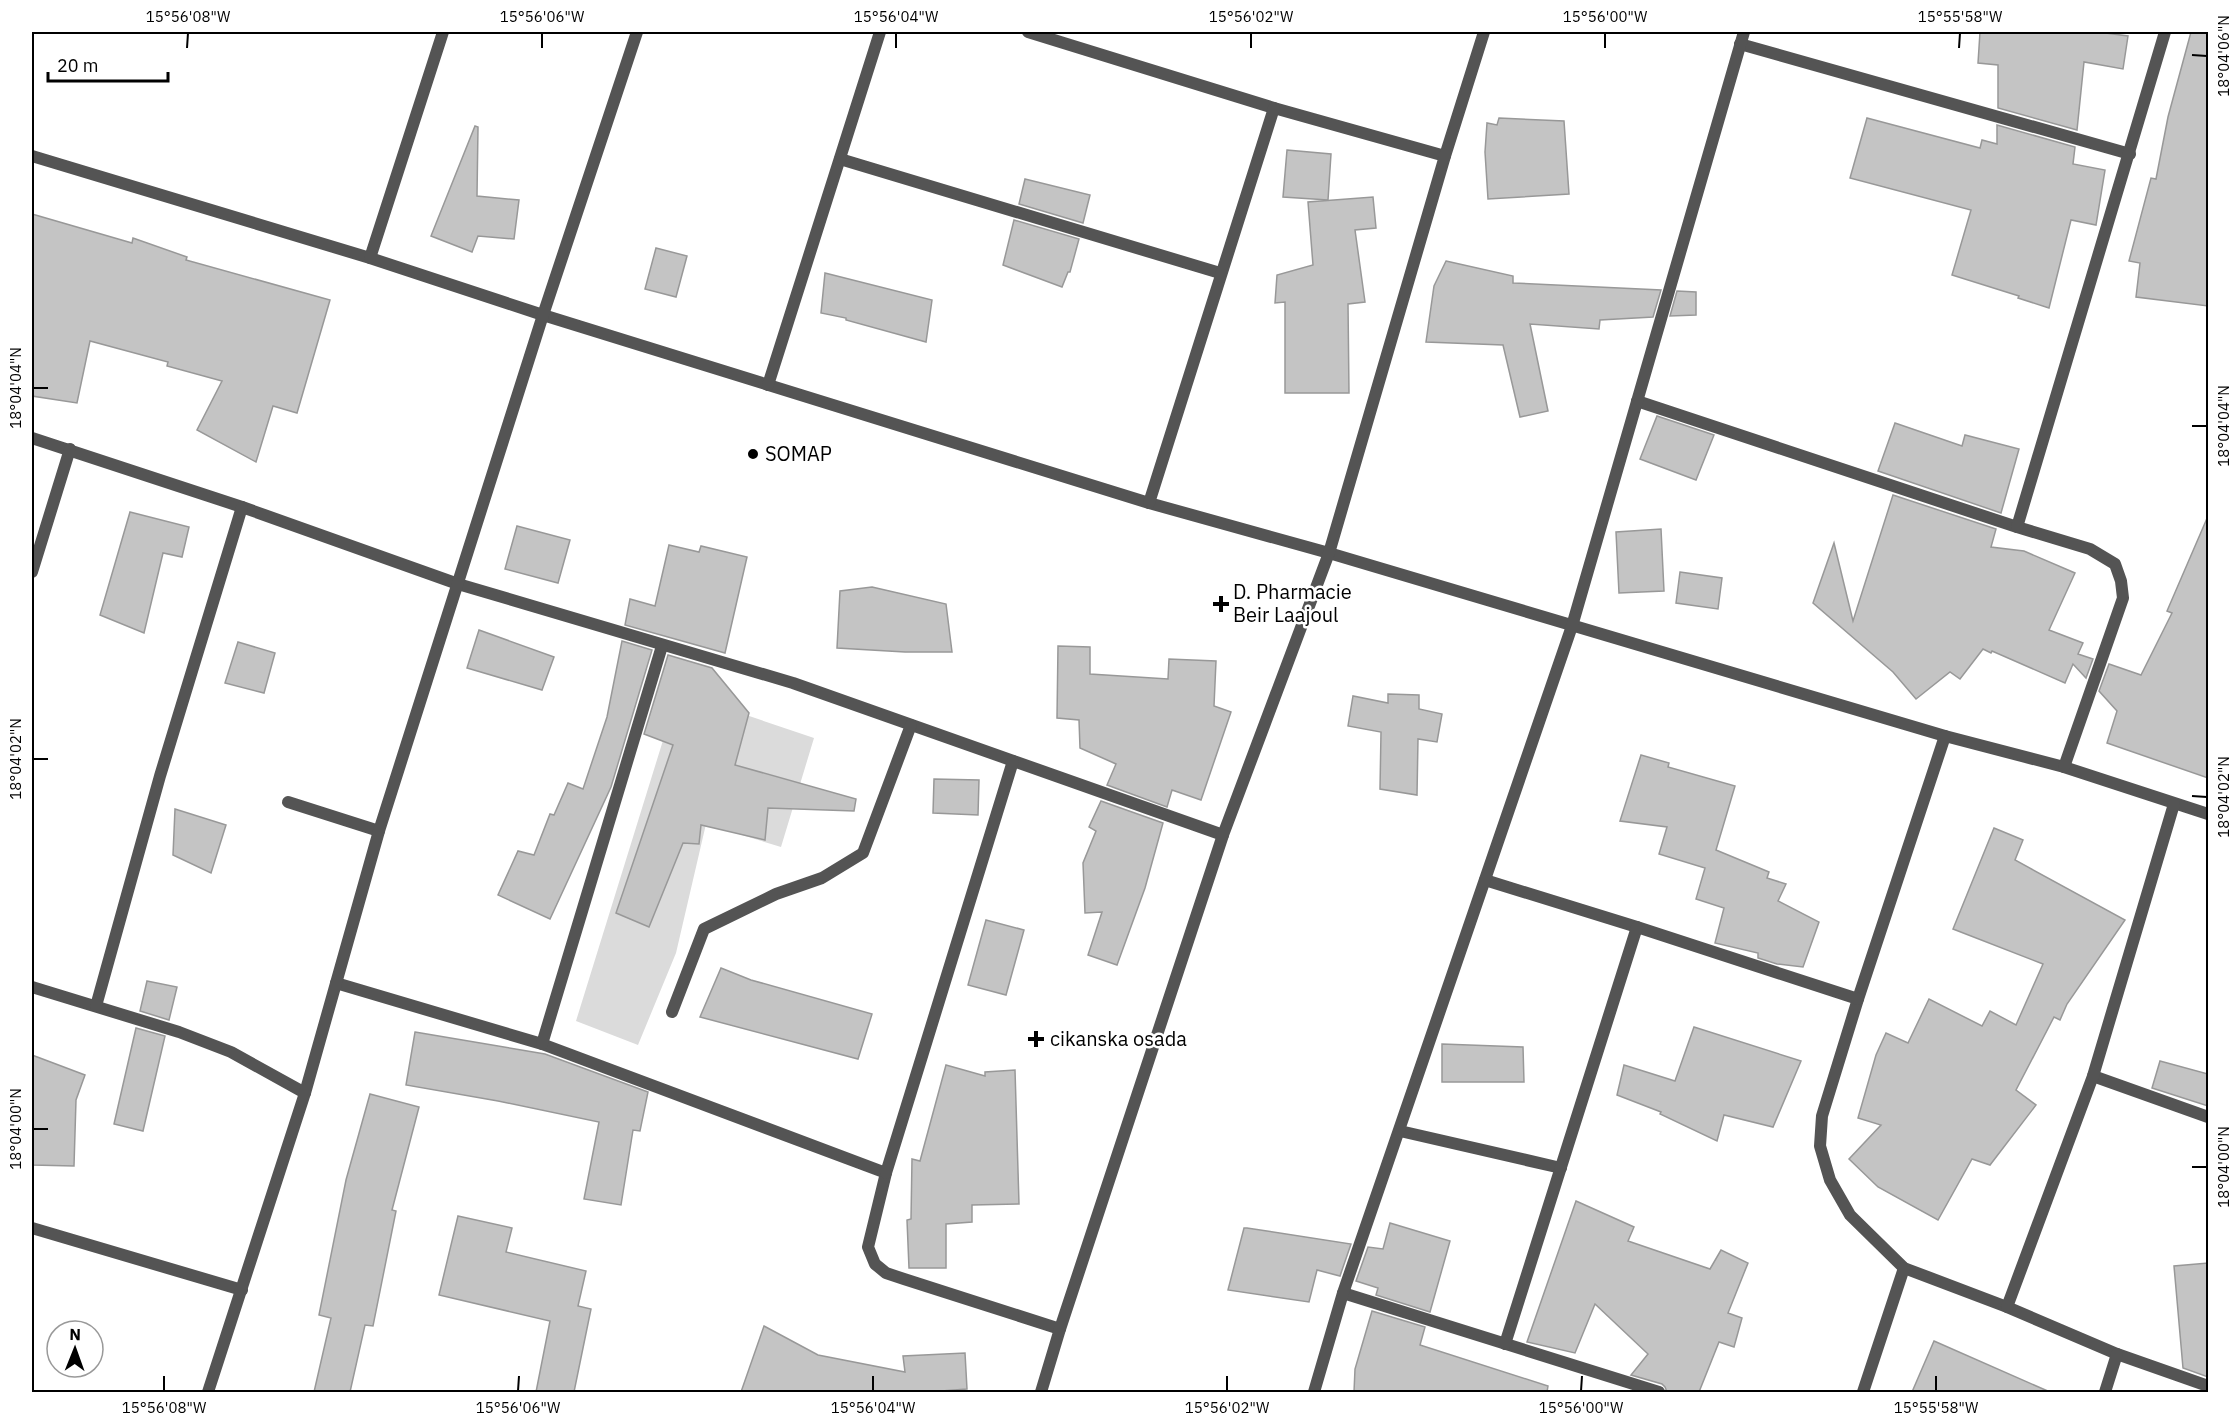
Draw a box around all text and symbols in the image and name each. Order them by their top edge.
text: 15°56'08"W [146,7,231,26]
text: 15°56'06"W [500,7,585,26]
text: 15°56'04"W [854,7,939,26]
text: 15°56'02"W [1209,7,1294,26]
text: 15°56'00"W [1563,7,1648,26]
text: 15°55'58"W [1918,7,2003,26]
text: 18°04'06"N [2214,15,2233,97]
scale bar [48,45,168,83]
text: 20 m [57,54,99,77]
text: 18°04'04"N [6,347,25,429]
text: 18°04'04"N [2214,385,2233,467]
place label: SOMAP [765,440,832,467]
marker: SOMAP [746,447,760,461]
place label: D. Pharmacie Beir Laajoul [1233,578,1352,628]
marker: D. Pharmacie Beir Laajoul [1214,597,1228,611]
text: 18°04'02"N [6,718,25,800]
text: 18°04'02"N [2214,756,2233,838]
place label: cikanska osada [1050,1025,1187,1052]
marker: cikanska osada [1027,1030,1045,1048]
text: 18°04'00"N [6,1088,25,1170]
text: 18°04'00"N [2214,1126,2233,1208]
north arrow [45,1319,105,1379]
text: N [69,1324,81,1344]
text: 15°56'08"W [122,1398,207,1417]
text: 15°56'06"W [476,1398,561,1417]
text: 15°56'04"W [831,1398,916,1417]
text: 15°56'02"W [1185,1398,1270,1417]
text: 15°56'00"W [1539,1398,1624,1417]
text: 15°55'58"W [1894,1398,1979,1417]

